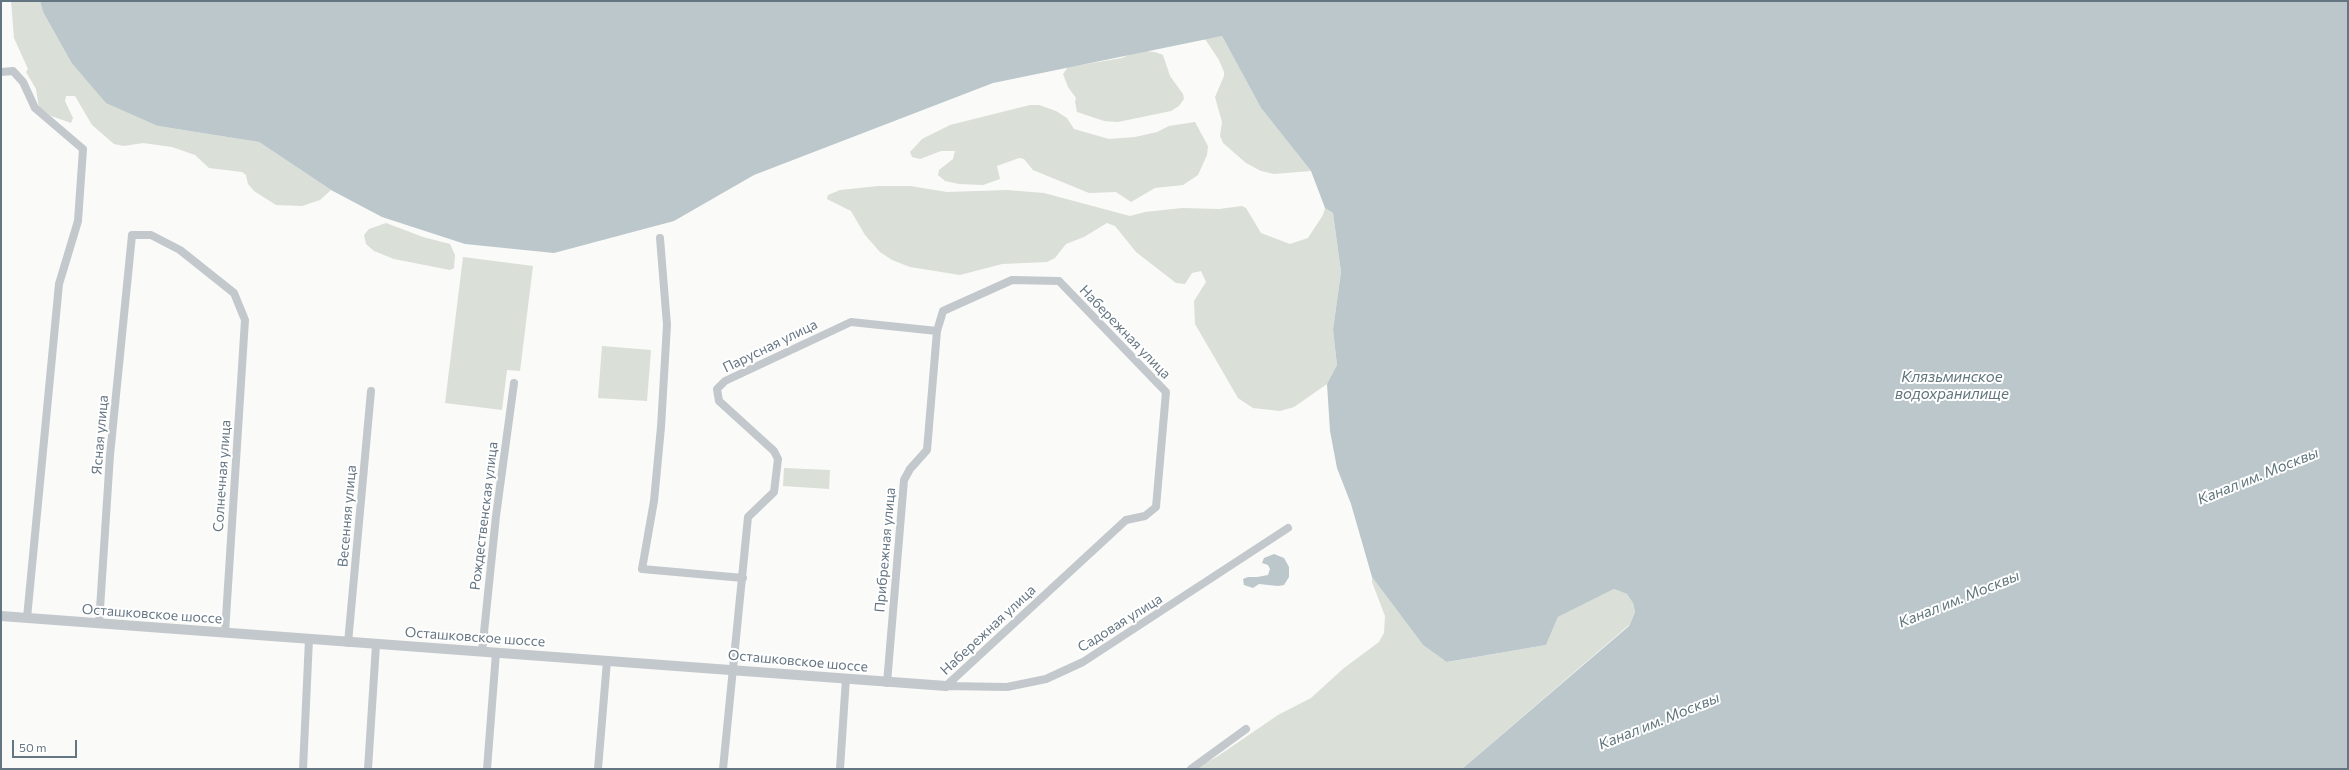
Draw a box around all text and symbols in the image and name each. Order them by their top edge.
street label: Набережная улица [1076,282,1174,382]
street label: Парусная улица [720,316,820,376]
water label: Клязьминское водохранилище [1895,368,2009,403]
street label: Ясная улица [88,394,112,476]
street label: Солнечная улица [210,419,234,533]
street label: Рождественская улица [467,441,501,591]
water label: Канал им. Москвы [2195,444,2321,508]
street label: Весенняя улица [334,464,360,568]
street label: Прибрежная улица [871,487,899,613]
water label: Канал им. Москвы [1896,567,2022,631]
street label: Набережная улица [937,582,1039,678]
street label: Садовая улица [1075,590,1165,656]
street label: Осташковское шоссе [81,601,223,627]
street label: Осташковское шоссе [404,624,546,650]
street label: Осташковское шоссе [727,647,869,675]
water label: Канал им. Москвы [1596,689,1722,753]
scale bar [14,732,79,758]
text: 50 m [19,740,47,754]

